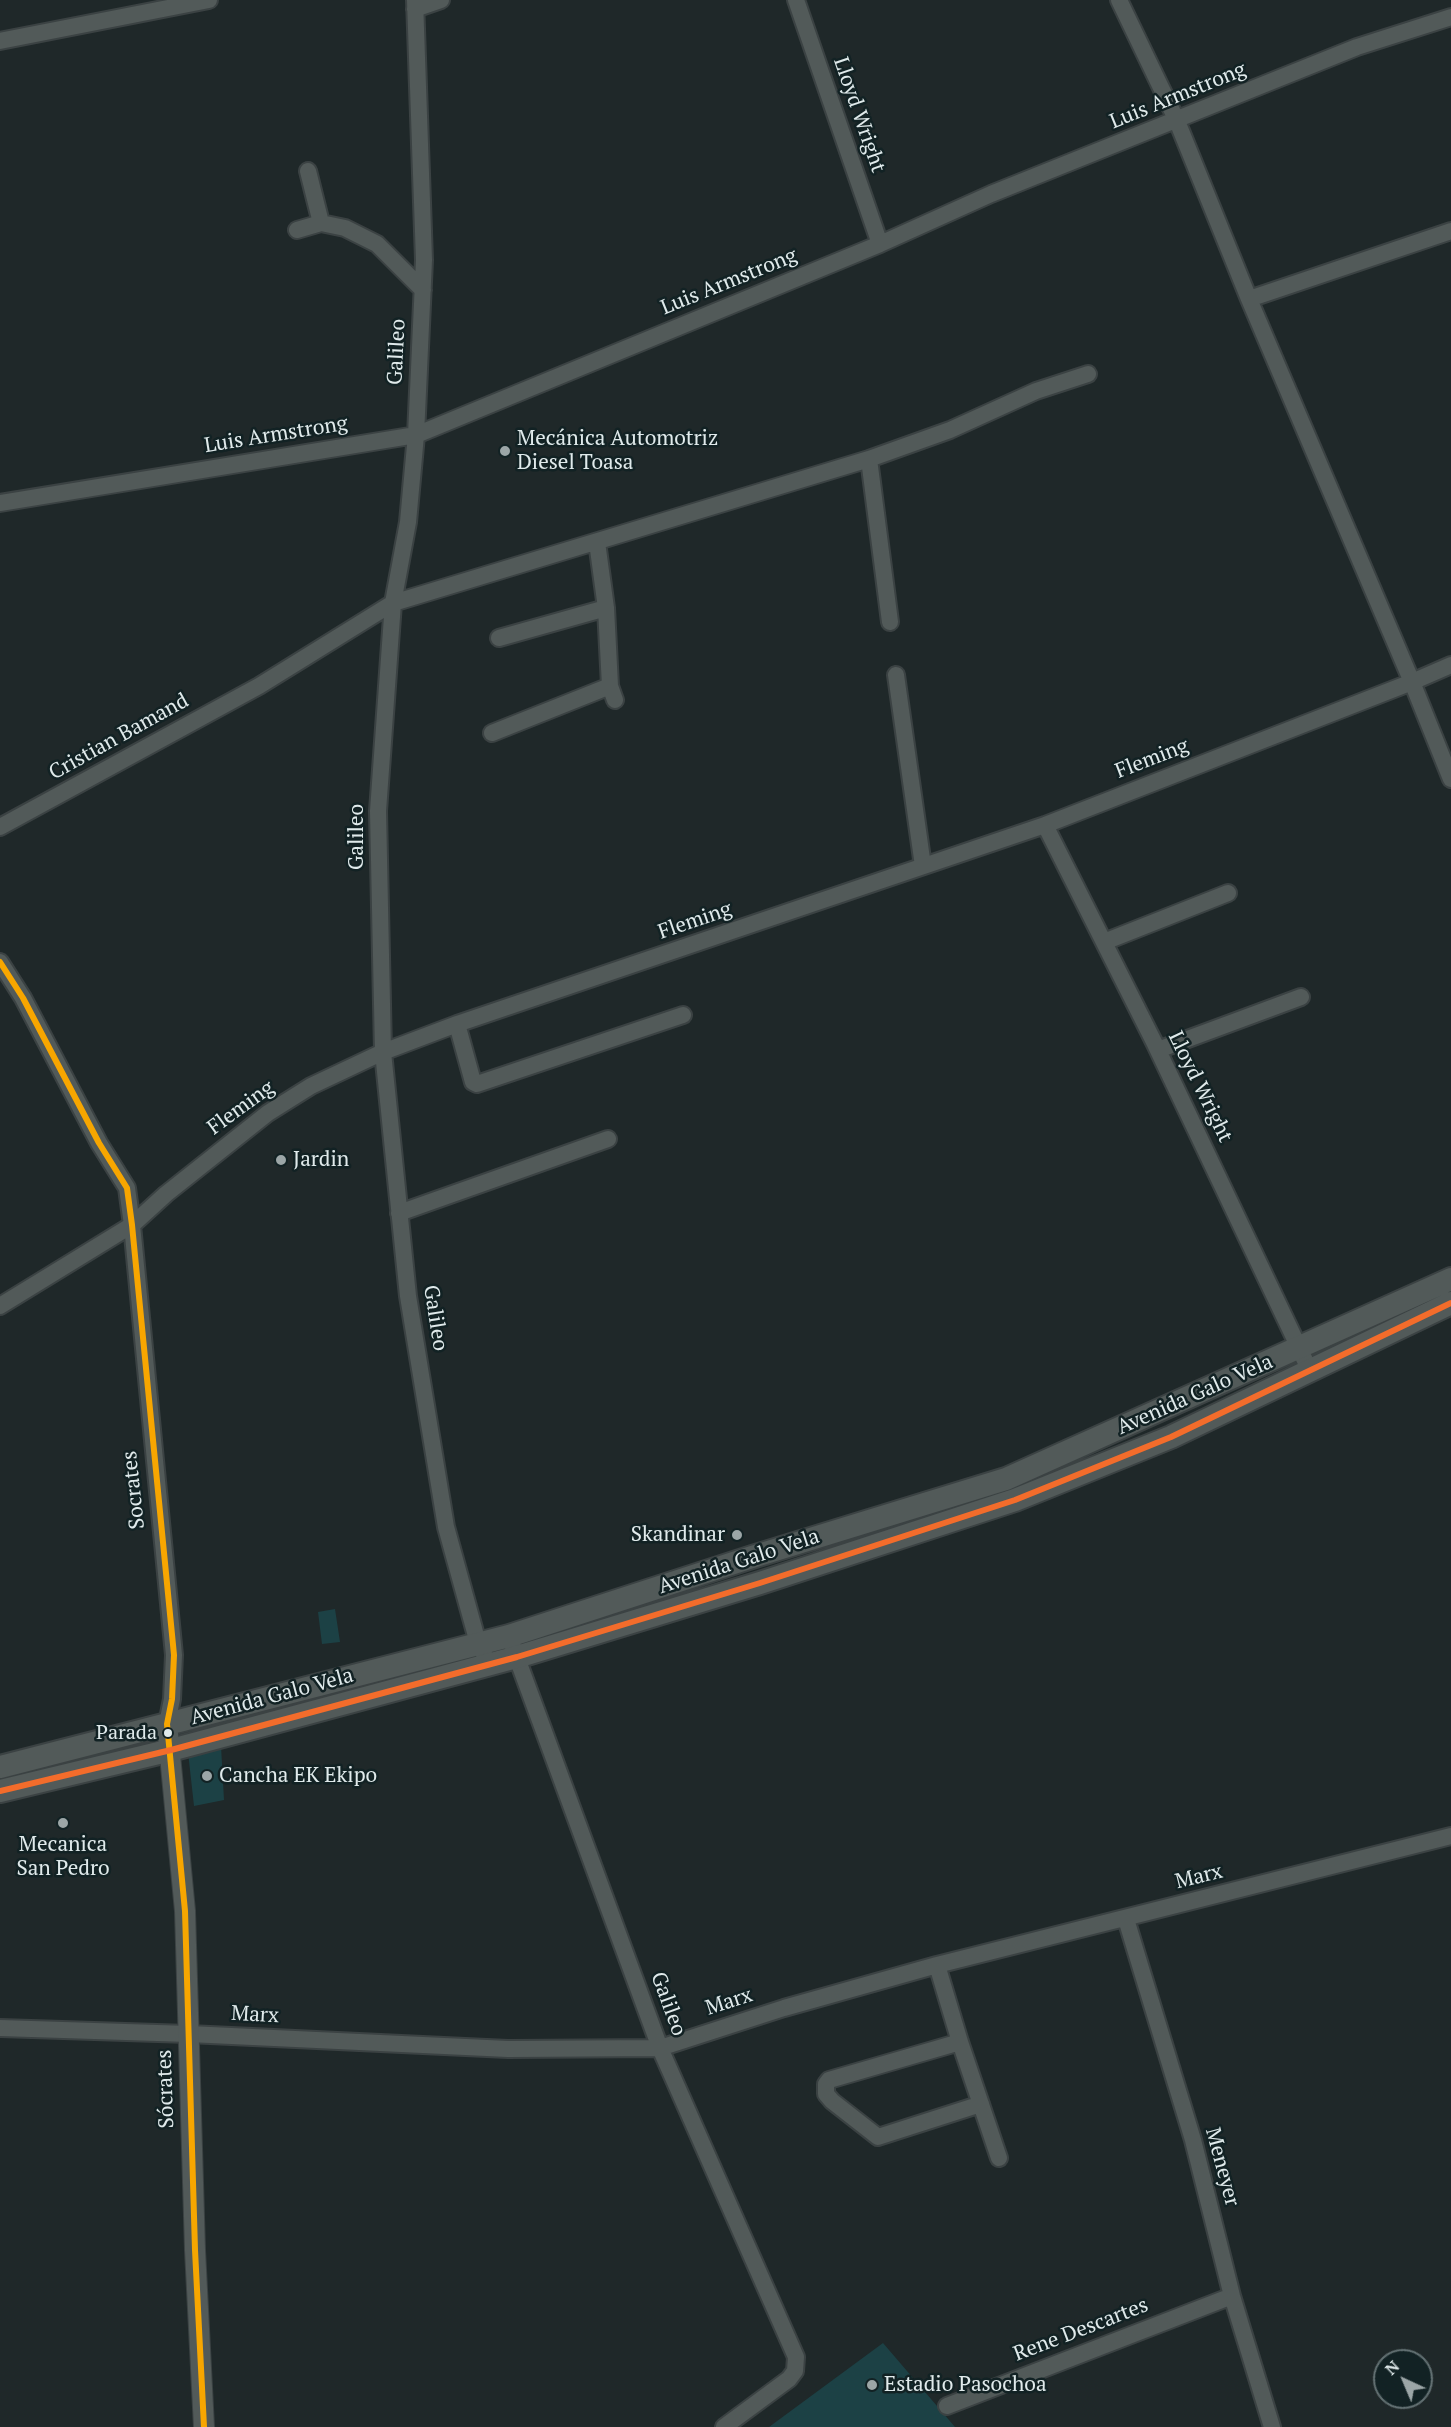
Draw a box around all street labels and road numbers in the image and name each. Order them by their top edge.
street label: Lloyd Wright [828,54,890,176]
street label: Luis Armstrong [1106,57,1250,135]
street label: Luis Armstrong [657,243,801,321]
street label: Galileo [383,318,411,386]
street label: Luis Armstrong [203,411,349,459]
street label: Cristian Bamand [45,688,193,786]
street label: Fleming [1112,734,1192,784]
street label: Galileo [344,804,370,870]
street label: Fleming [655,897,735,945]
street label: Lloyd Wright [1162,1027,1238,1147]
street label: Fleming [203,1075,279,1141]
street label: Galileo [417,1283,453,1353]
street label: Avenida Galo Vela [1113,1349,1277,1441]
street label: Socrates [117,1450,151,1530]
street label: Avenida Galo Vela [655,1524,823,1600]
street label: Avenida Galo Vela [188,1663,356,1731]
street label: Marx [1173,1859,1225,1895]
street label: Galileo [645,1969,691,2039]
street label: Marx [702,1983,756,2021]
street label: Marx [230,2001,280,2029]
street label: Sócrates [152,2049,180,2129]
street label: Meneyer [1199,2125,1245,2209]
street label: Rene Descartes [1010,2293,1152,2367]

